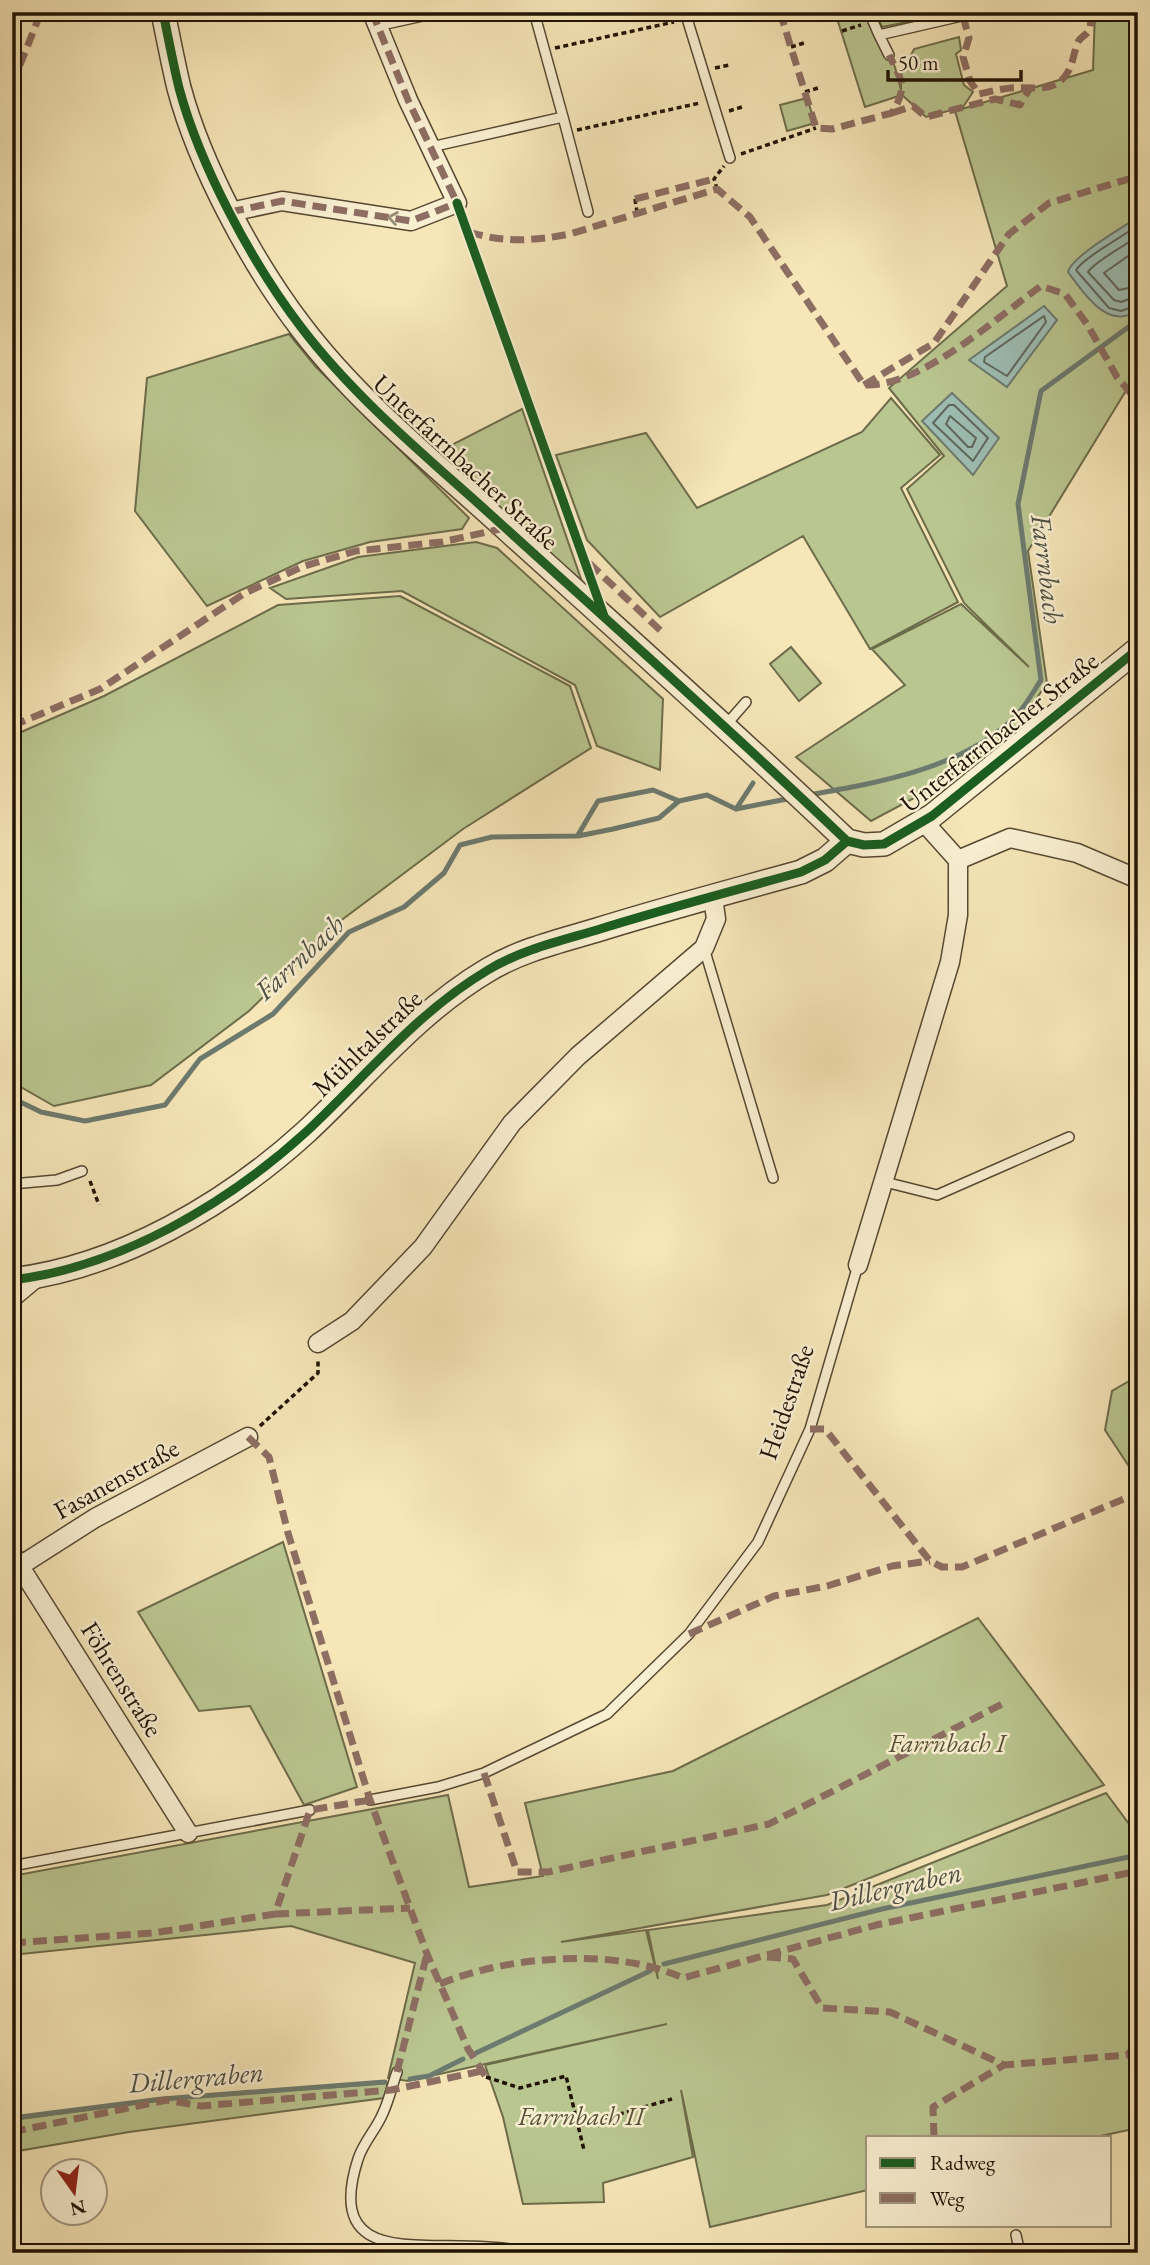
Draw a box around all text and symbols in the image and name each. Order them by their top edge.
scale bar [888,38,1020,82]
text: 50 m [898,49,939,76]
one-way arrow [387,211,399,226]
street label: Unterfarrnbacher Straße [366,367,566,557]
water label: Farrnbach [1023,511,1073,626]
street label: Unterfarrnbacher Straße [893,644,1105,820]
water label: Farrnbach [246,906,352,1008]
street label: Mühltalstraße [305,982,429,1104]
street label: Heidestraße [750,1340,822,1464]
street label: Fasanenstraße [47,1431,185,1527]
street label: Föhrenstraße [73,1615,171,1743]
park label: Farrnbach I [888,1726,1008,1760]
water label: Dillergraben [824,1853,965,1919]
water label: Dillergraben [126,2053,265,2101]
park label: Farrnbach II [517,2099,647,2133]
legend [866,2136,1112,2226]
text: Radweg [930,2149,996,2176]
north arrow [38,2156,108,2226]
text: Weg [930,2185,965,2212]
text: N [67,2194,88,2222]

